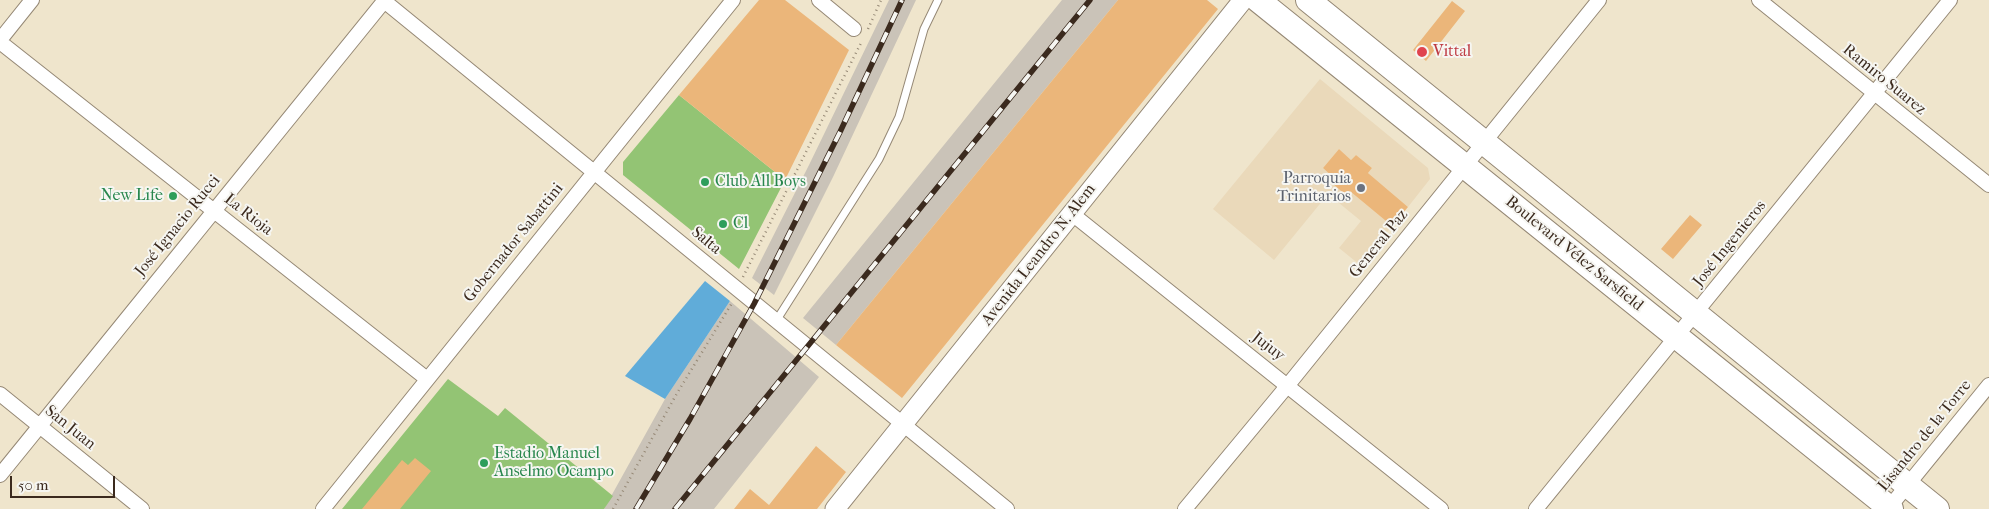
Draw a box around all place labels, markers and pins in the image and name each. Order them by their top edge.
place label: Vittal [1433,42,1471,62]
marker: Vittal [1415,45,1429,59]
place label: Parroquia Trinitarios [1277,169,1351,207]
place label: Club All Boys [715,172,806,192]
marker: Club All Boys [699,176,711,188]
marker: Parroquia Trinitarios [1355,182,1367,194]
place label: New Life [101,186,163,206]
marker: New Life [167,190,179,202]
place label: Cl [733,214,748,234]
marker: Cl [717,218,729,230]
place label: Estadio Manuel Anselmo Ocampo [494,444,614,482]
marker: Estadio Manuel Anselmo Ocampo [478,457,490,469]

